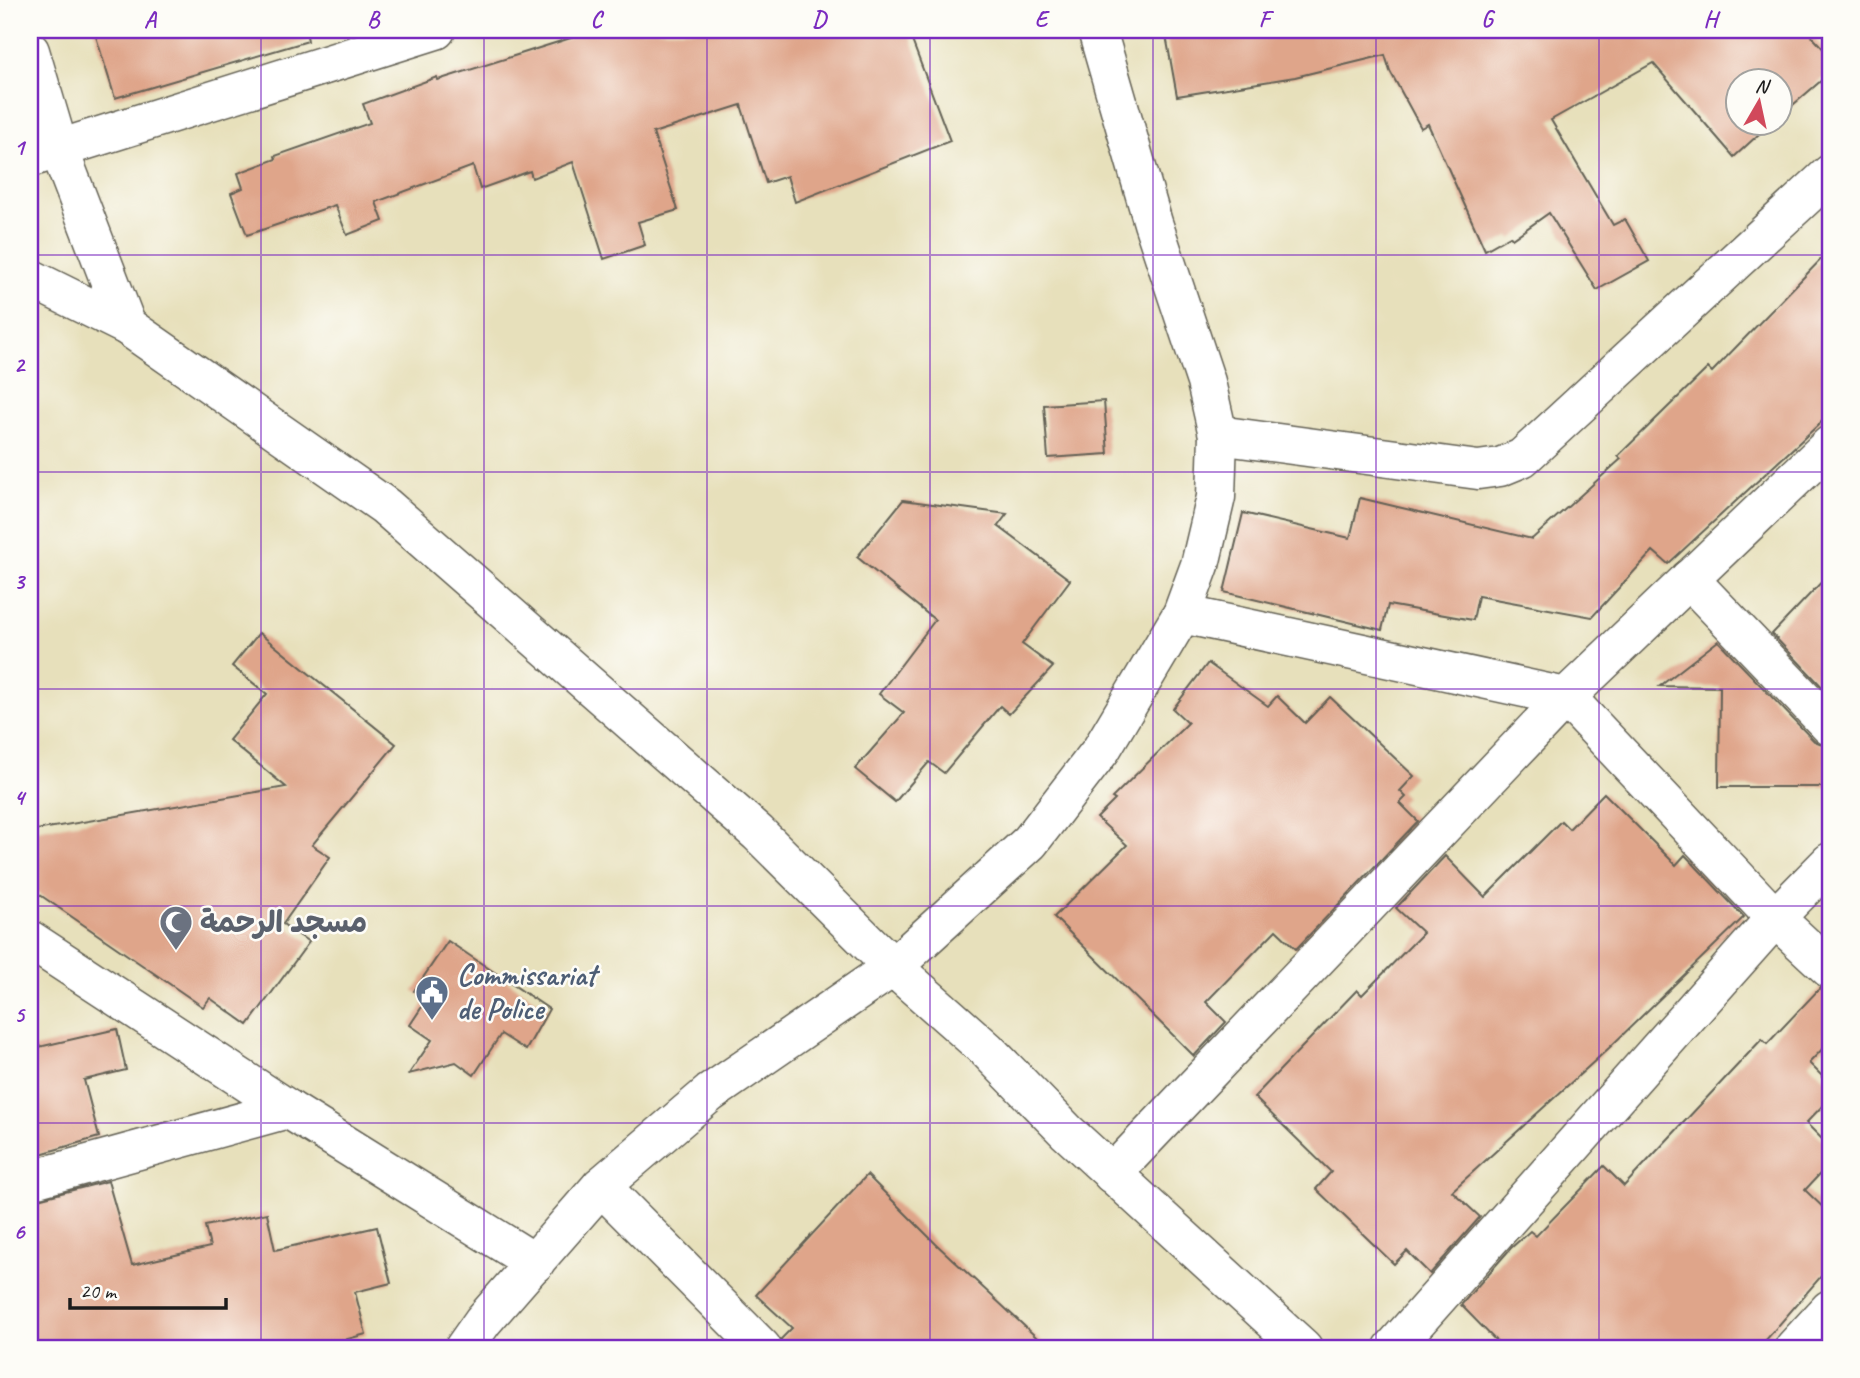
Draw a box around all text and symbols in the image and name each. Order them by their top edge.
text: A [144,5,158,34]
text: B [367,5,381,34]
text: C [591,5,605,34]
text: D [812,5,828,34]
text: E [1035,5,1051,34]
text: F [1259,5,1275,34]
text: G [1481,5,1496,34]
text: H [1703,5,1721,34]
north arrow [1724,66,1794,136]
text: N [1754,73,1772,99]
text: 1 [14,133,27,162]
text: 2 [14,350,27,379]
text: 3 [14,567,27,596]
text: 4 [14,783,27,812]
mosque icon: مسجد الرحمة [157,903,195,952]
place label: مسجد الرحمة [200,903,367,941]
place label: Commissariat de Police [457,956,601,1028]
public building icon: Commissariat de Police [413,973,451,1022]
text: 5 [14,1000,26,1029]
text: 6 [14,1217,27,1246]
scale bar [70,1266,226,1310]
text: 20 m [80,1278,118,1304]

